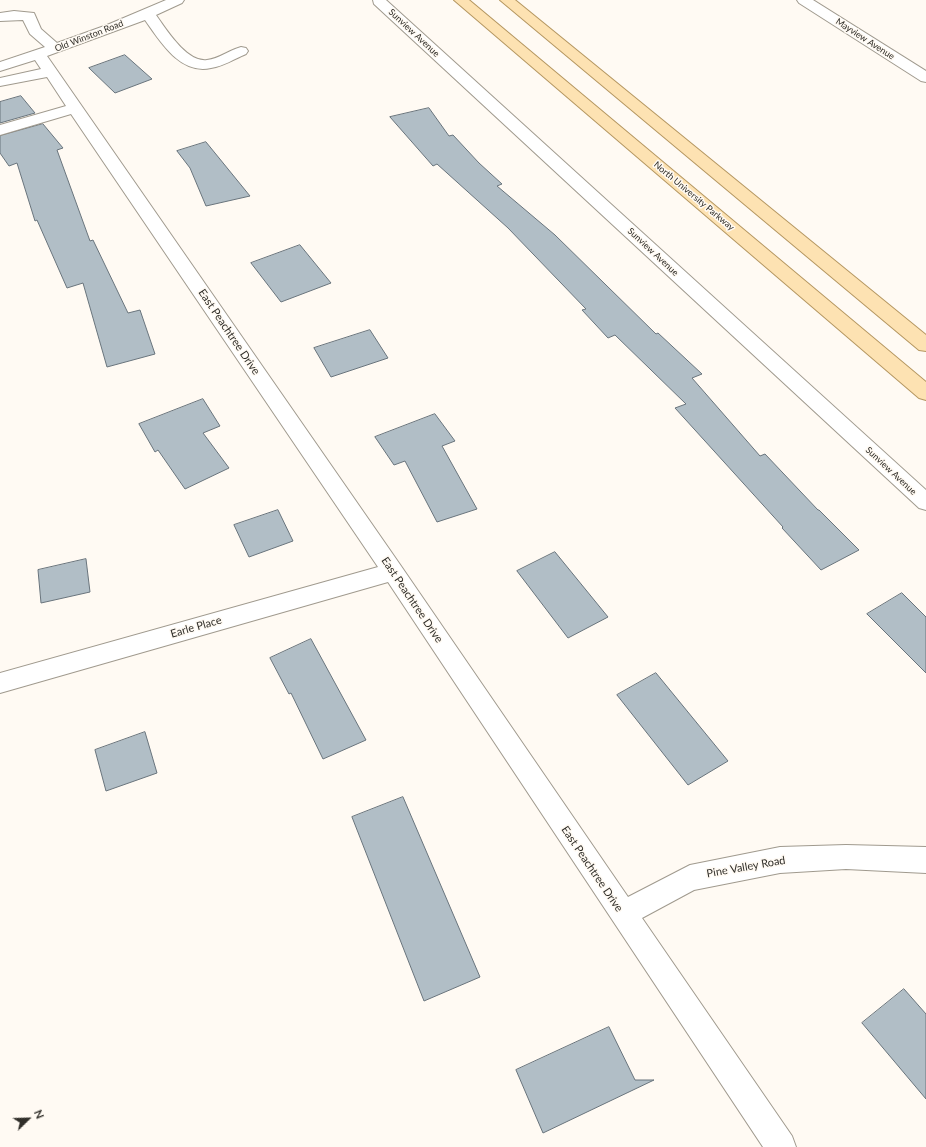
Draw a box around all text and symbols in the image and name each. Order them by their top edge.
street label: Sunview Avenue [386,7,442,59]
street label: Mayview Avenue [834,16,896,62]
street label: Old Winston Road [53,18,125,54]
street label: North University Parkway [652,159,736,233]
street label: Sunview Avenue [625,226,681,278]
street label: East Peachtree Drive [195,287,263,377]
street label: Sunview Avenue [863,445,919,497]
street label: East Peachtree Drive [378,555,446,645]
street label: Earle Place [169,613,223,641]
street label: East Peachtree Drive [558,824,626,914]
street label: Pine Valley Road [706,854,786,880]
north arrow [8,1099,48,1139]
text: N [32,1108,47,1121]

